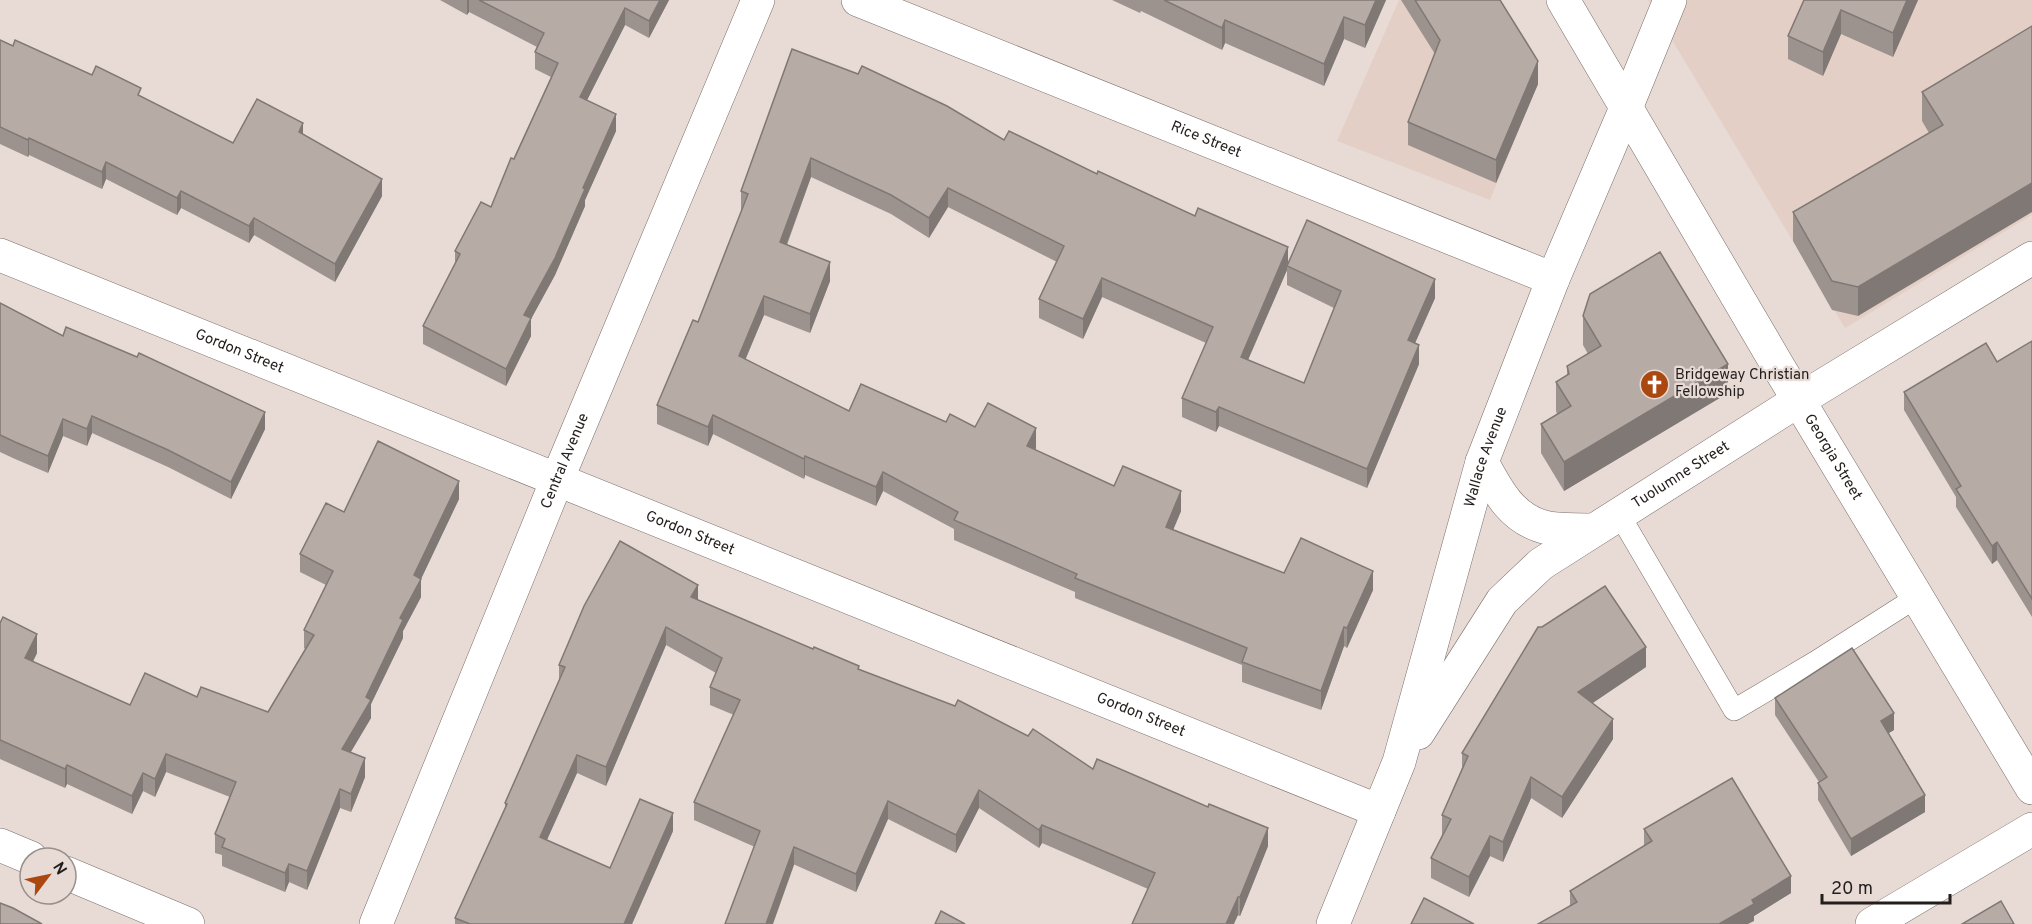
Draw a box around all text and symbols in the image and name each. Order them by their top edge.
street label: Rice Street [1168,117,1244,162]
street label: Gordon Street [192,325,286,378]
place label: Bridgeway Christian Fellowship [1675,366,1810,402]
church icon: Bridgeway Christian Fellowship [1638,368,1670,400]
street label: Wallace Avenue [1460,404,1512,510]
street label: Central Avenue [537,410,593,512]
street label: Georgia Street [1800,411,1866,504]
street label: Tuolumne Street [1629,437,1733,513]
street label: Gordon Street [643,507,737,560]
street label: Gordon Street [1094,689,1188,741]
north arrow [18,846,78,906]
text: N [47,859,71,879]
scale bar [1822,867,1950,905]
text: 20 m [1831,878,1873,901]

